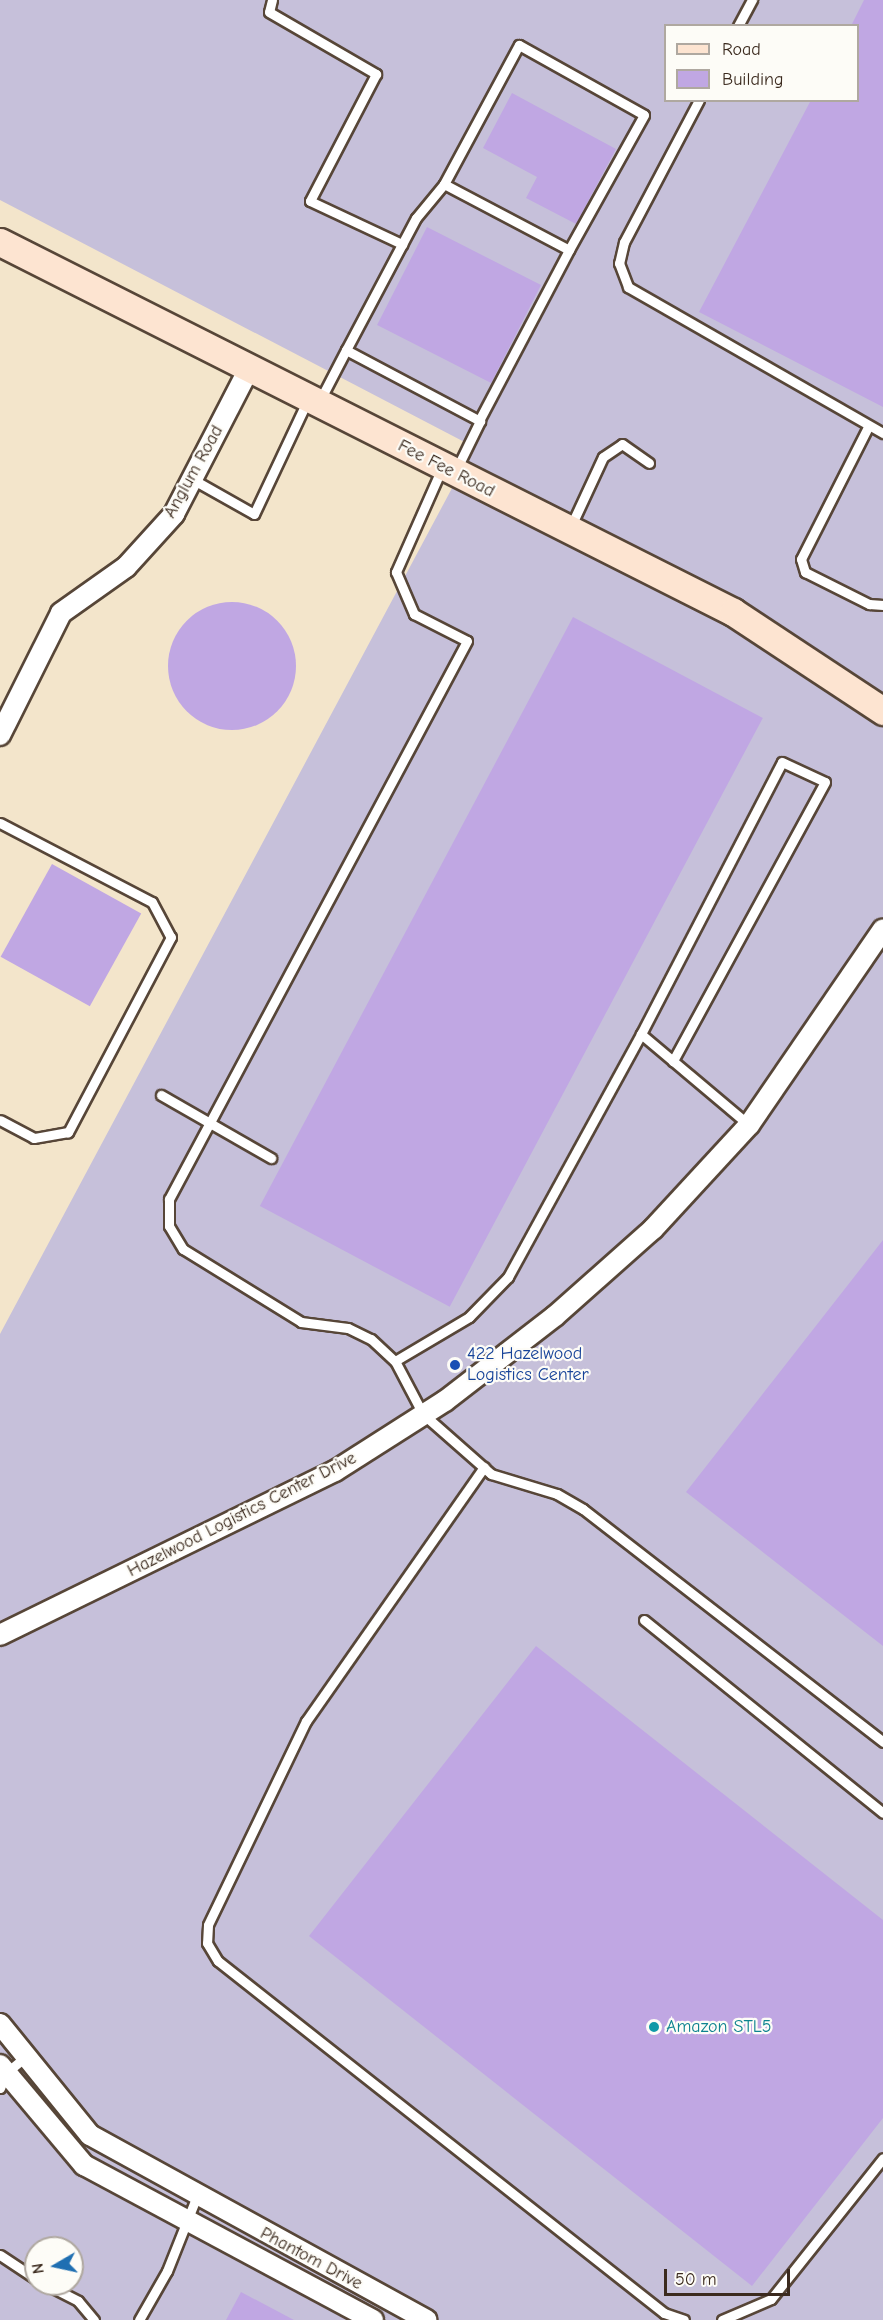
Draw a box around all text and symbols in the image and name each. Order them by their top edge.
legend [664,24,859,102]
text: Road [722,39,761,60]
text: Building [722,69,784,90]
street label: Anglum Road [160,422,228,522]
street label: Fee Fee Road [394,435,498,503]
place label: 422 Hazelwood Logistics Center [467,1344,589,1386]
marker: 422 Hazelwood Logistics Center [448,1358,462,1372]
street label: Hazelwood Logistics Center Drive [124,1448,360,1582]
place label: Amazon STL5 [666,2016,772,2038]
marker: Amazon STL5 [647,2020,661,2034]
street label: Phantom Drive [256,2223,366,2295]
north arrow [24,2236,84,2296]
scale bar [667,2257,793,2295]
text: N [28,2262,48,2275]
text: 50 m [675,2269,717,2290]

